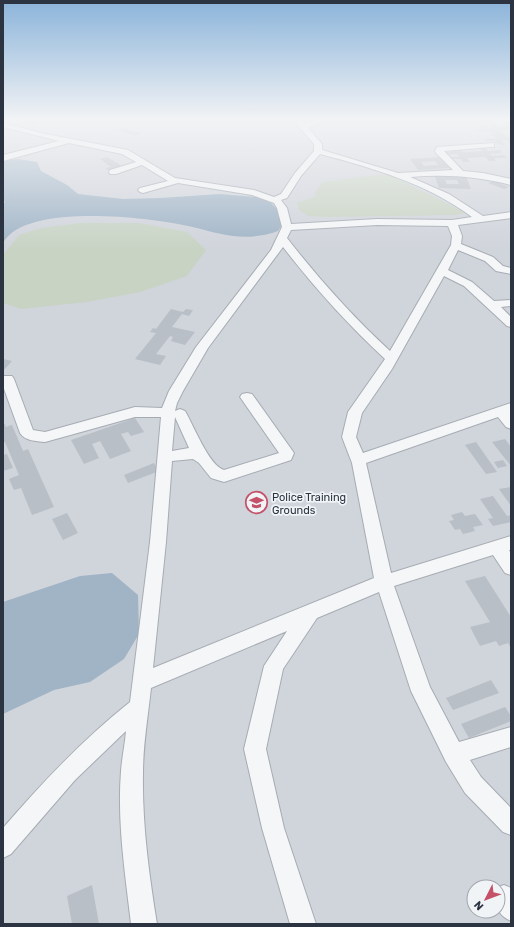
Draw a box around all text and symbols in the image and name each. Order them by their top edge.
school or university icon: Police Training Grounds [244,490,270,516]
place label: Police Training Grounds [272,491,346,517]
north arrow [466,879,506,919]
text: N [471,898,486,913]

